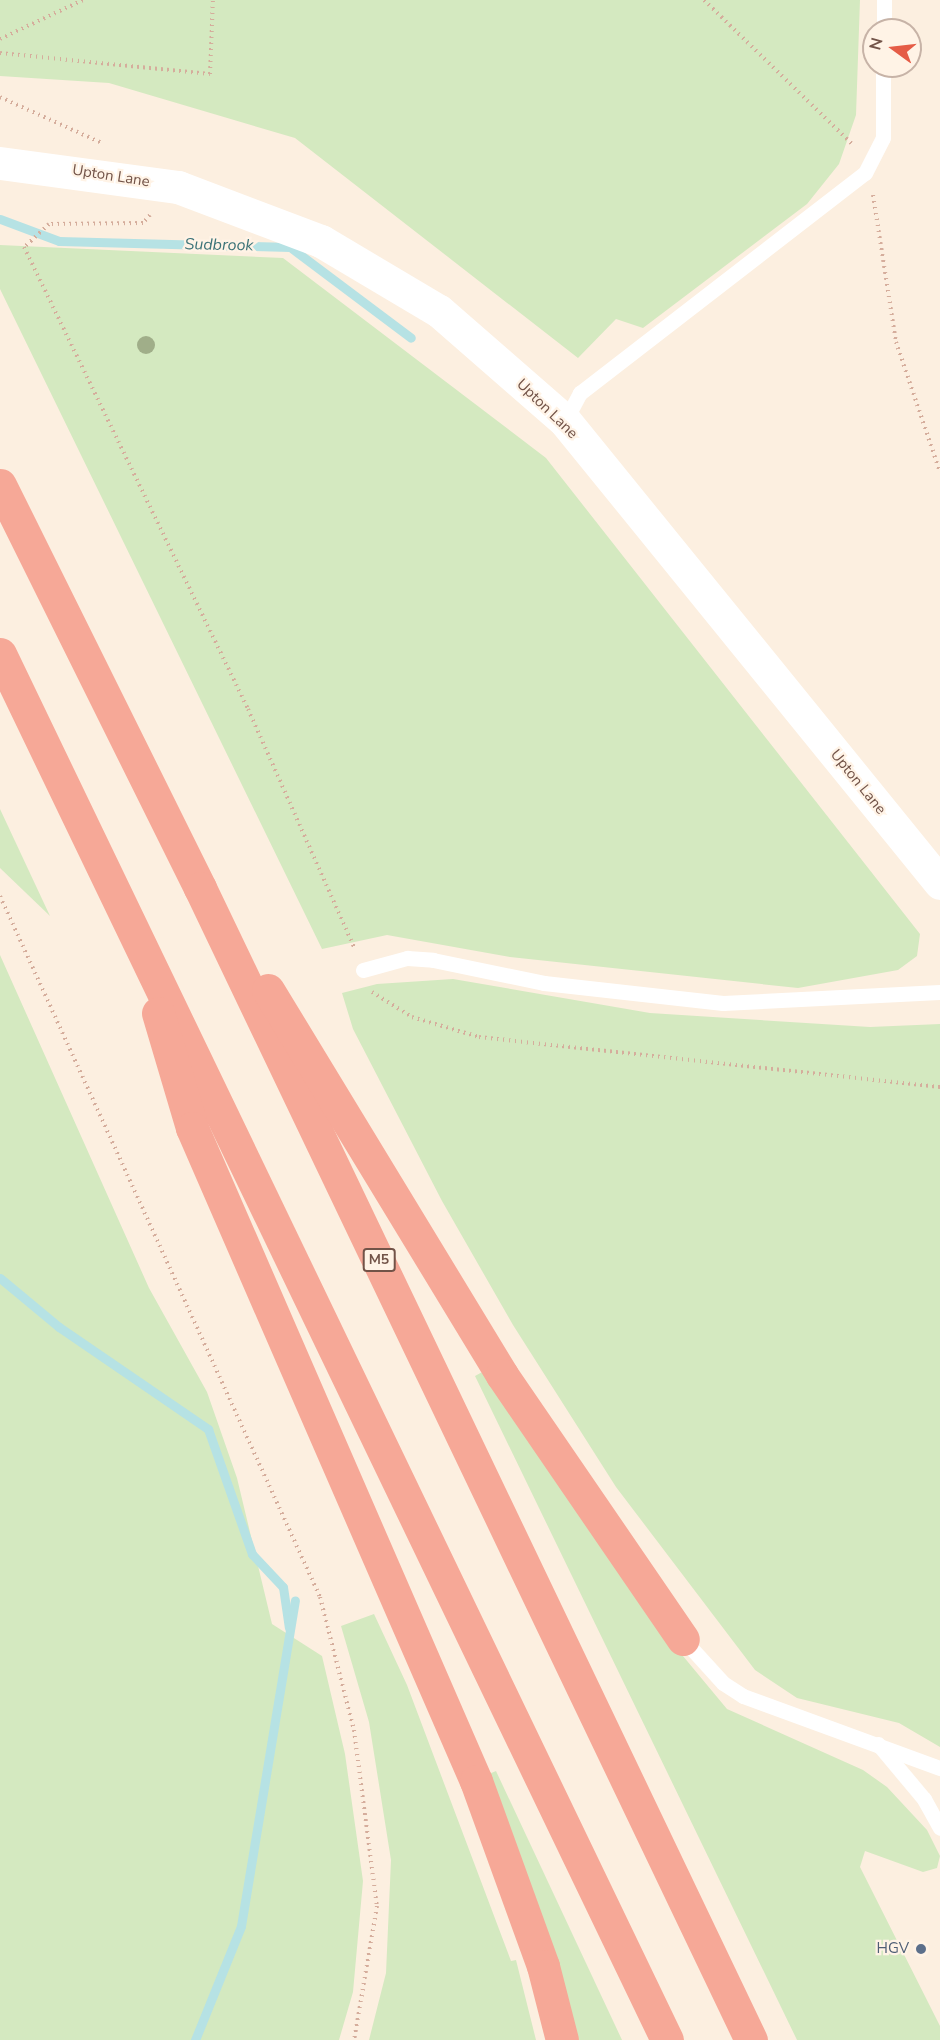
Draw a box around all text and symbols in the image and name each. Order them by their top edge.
north arrow [862,18,922,78]
text: N [864,35,889,52]
street label: Upton Lane [71,161,151,191]
water label: Sudbrook [184,235,254,255]
street label: Upton Lane [513,375,581,443]
street label: Upton Lane [826,746,890,818]
road number: M5 [362,1249,395,1271]
place label: HGV [877,1940,909,1958]
marker: HGV [914,1942,928,1956]

